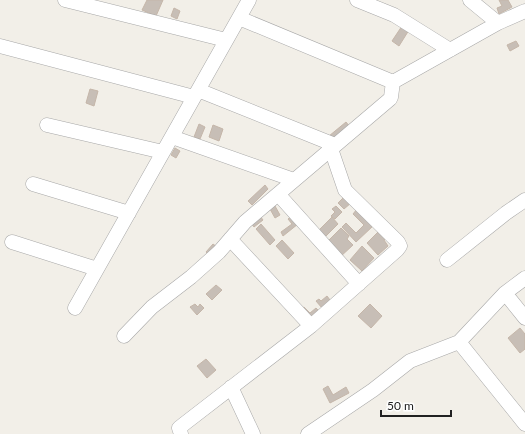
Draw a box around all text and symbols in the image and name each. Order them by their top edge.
scale bar [381,392,451,418]
text: 50 m [387,398,414,413]

